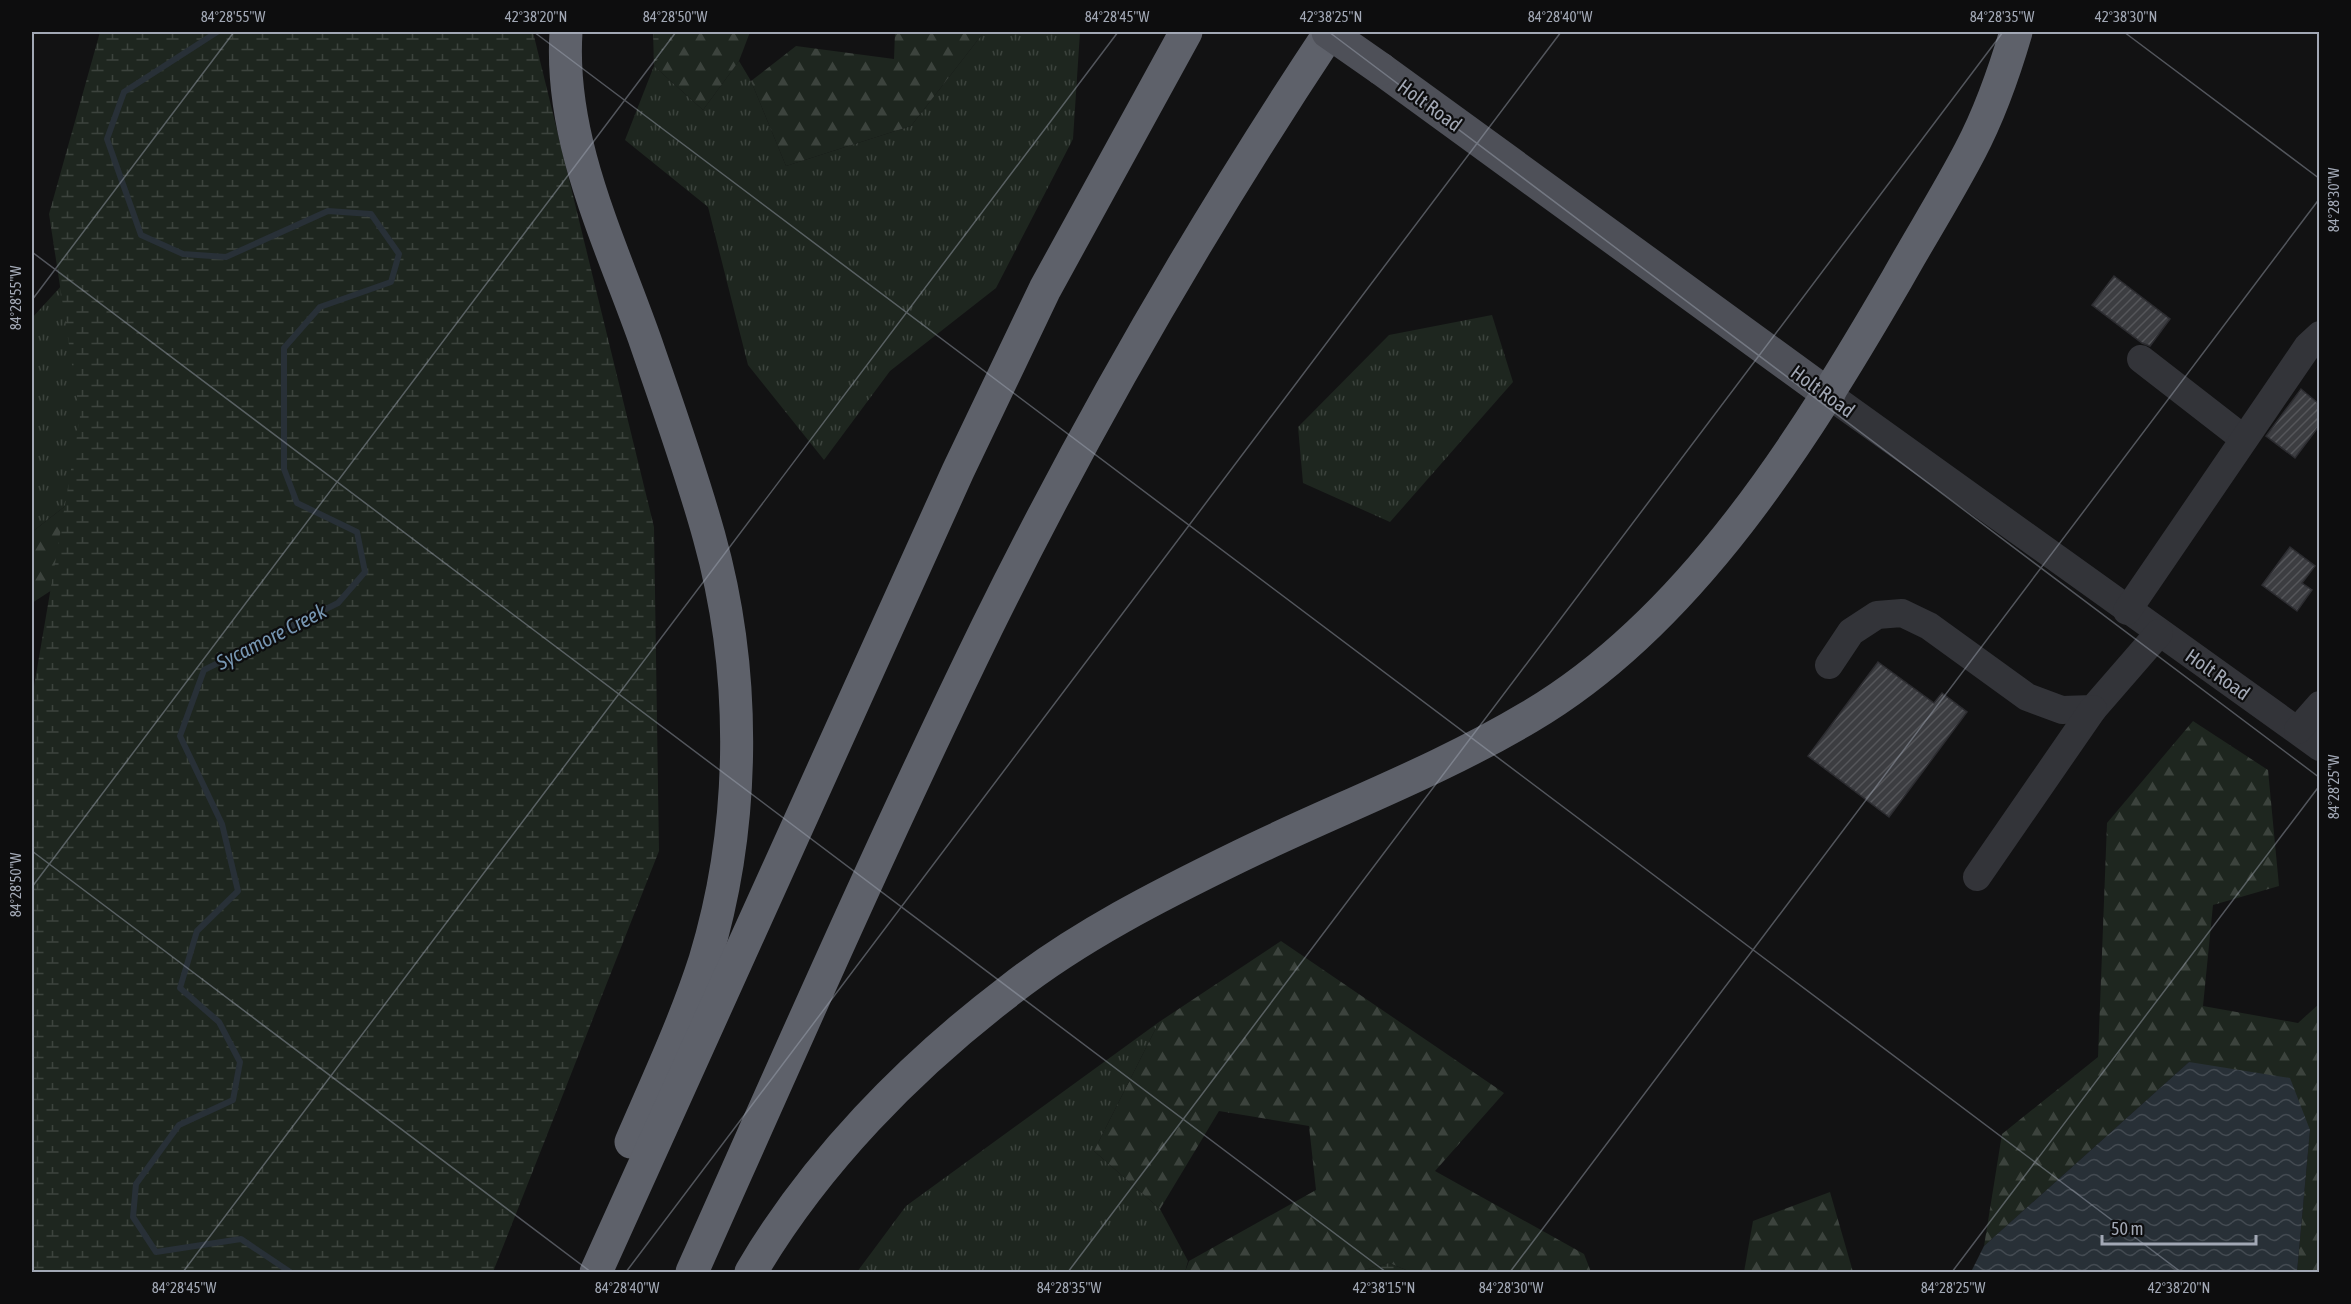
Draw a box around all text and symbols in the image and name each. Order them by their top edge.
text: 84°28'55"W [201,8,265,25]
text: 42°38'20"N [505,8,567,25]
text: 84°28'50"W [643,8,707,25]
text: 84°28'45"W [1085,8,1149,25]
text: 42°38'25"N [1300,8,1362,25]
text: 84°28'40"W [1528,8,1592,25]
text: 84°28'35"W [1970,8,2034,25]
text: 42°38'30"N [2095,8,2157,25]
street label: Holt Road [1394,74,1466,136]
text: 84°28'30"W [2325,168,2342,232]
text: 84°28'55"W [7,266,24,330]
street label: Holt Road [1787,360,1859,422]
water label: Sycamore Creek [211,598,331,674]
street label: Holt Road [2182,644,2254,704]
text: 84°28'25"W [2325,755,2342,819]
text: 84°28'50"W [7,853,24,917]
scale bar [2102,1208,2256,1246]
text: 50 m [2111,1218,2143,1239]
text: 84°28'45"W [152,1279,216,1296]
text: 84°28'40"W [595,1279,659,1296]
text: 84°28'35"W [1037,1279,1101,1296]
text: 42°38'15"N [1353,1279,1415,1296]
text: 84°28'30"W [1479,1279,1543,1296]
text: 84°28'25"W [1921,1279,1985,1296]
text: 42°38'20"N [2148,1279,2210,1296]

